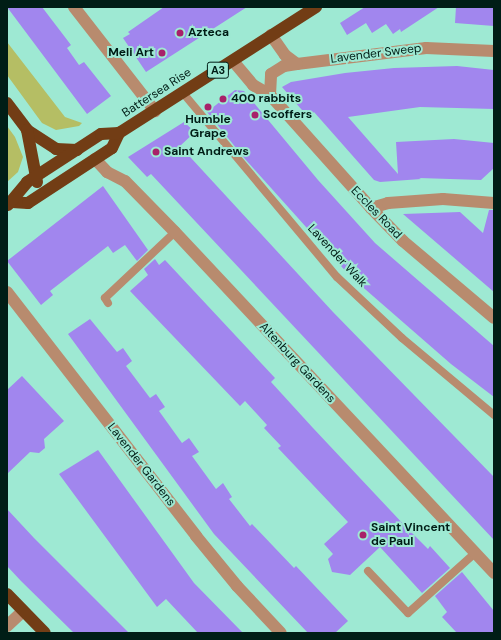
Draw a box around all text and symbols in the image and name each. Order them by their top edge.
place label: Azteca [188,26,229,40]
marker: Azteca [175,28,185,38]
street label: Lavender Sweep [330,41,422,67]
place label: Meli Art [108,46,154,60]
marker: Meli Art [157,48,167,58]
road number: A3 [206,61,230,79]
street label: Battersea Rise [120,65,194,121]
place label: 400 rabbits [231,92,301,106]
marker: 400 rabbits [218,94,228,104]
marker: Humble Grape [203,102,213,112]
place label: Scoffers [263,108,312,122]
marker: Scoffers [250,110,260,120]
place label: Humble Grape [185,113,231,141]
place label: Saint Andrews [164,145,249,159]
marker: Saint Andrews [151,147,161,157]
street label: Eccles Road [347,184,405,242]
street label: Lavender Walk [304,222,370,290]
street label: Altenburg Gardens [256,320,338,406]
street label: Lavender Gardens [104,421,178,509]
place label: Saint Vincent de Paul [371,521,450,549]
marker: Saint Vincent de Paul [358,530,368,540]

